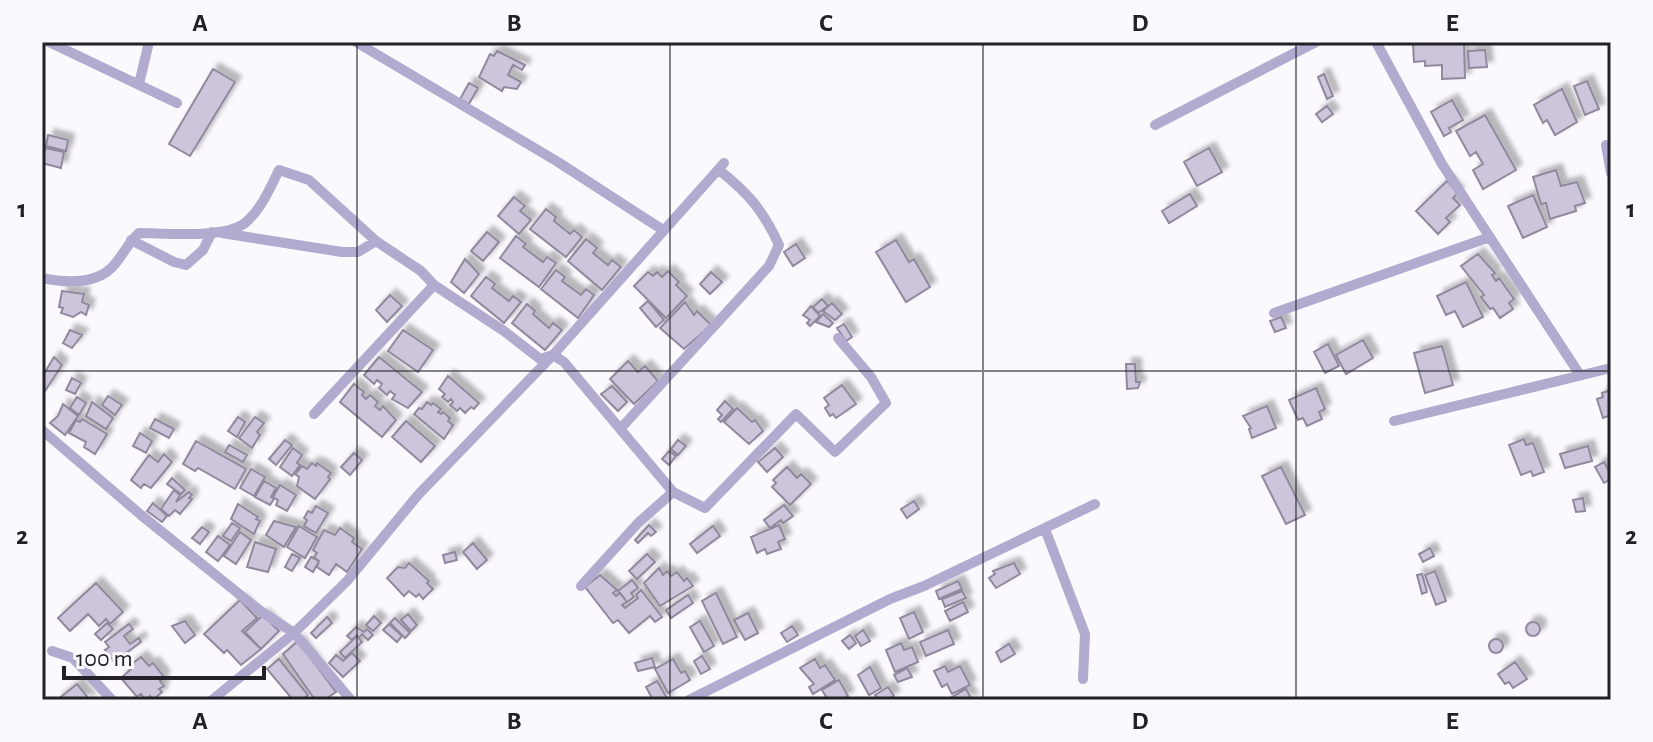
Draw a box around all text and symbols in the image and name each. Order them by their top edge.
text: A [192,10,208,36]
text: B [506,10,522,36]
text: C [819,10,833,36]
text: D [1131,10,1149,36]
text: E [1445,10,1459,36]
text: 1 [17,196,27,222]
text: 1 [1626,196,1636,222]
text: 2 [16,523,28,549]
text: 2 [1625,523,1637,549]
scale bar [64,630,264,680]
text: 100 m [76,647,133,671]
text: A [192,708,208,734]
text: B [506,708,522,734]
text: C [819,708,833,734]
text: D [1131,708,1149,734]
text: E [1445,708,1459,734]

